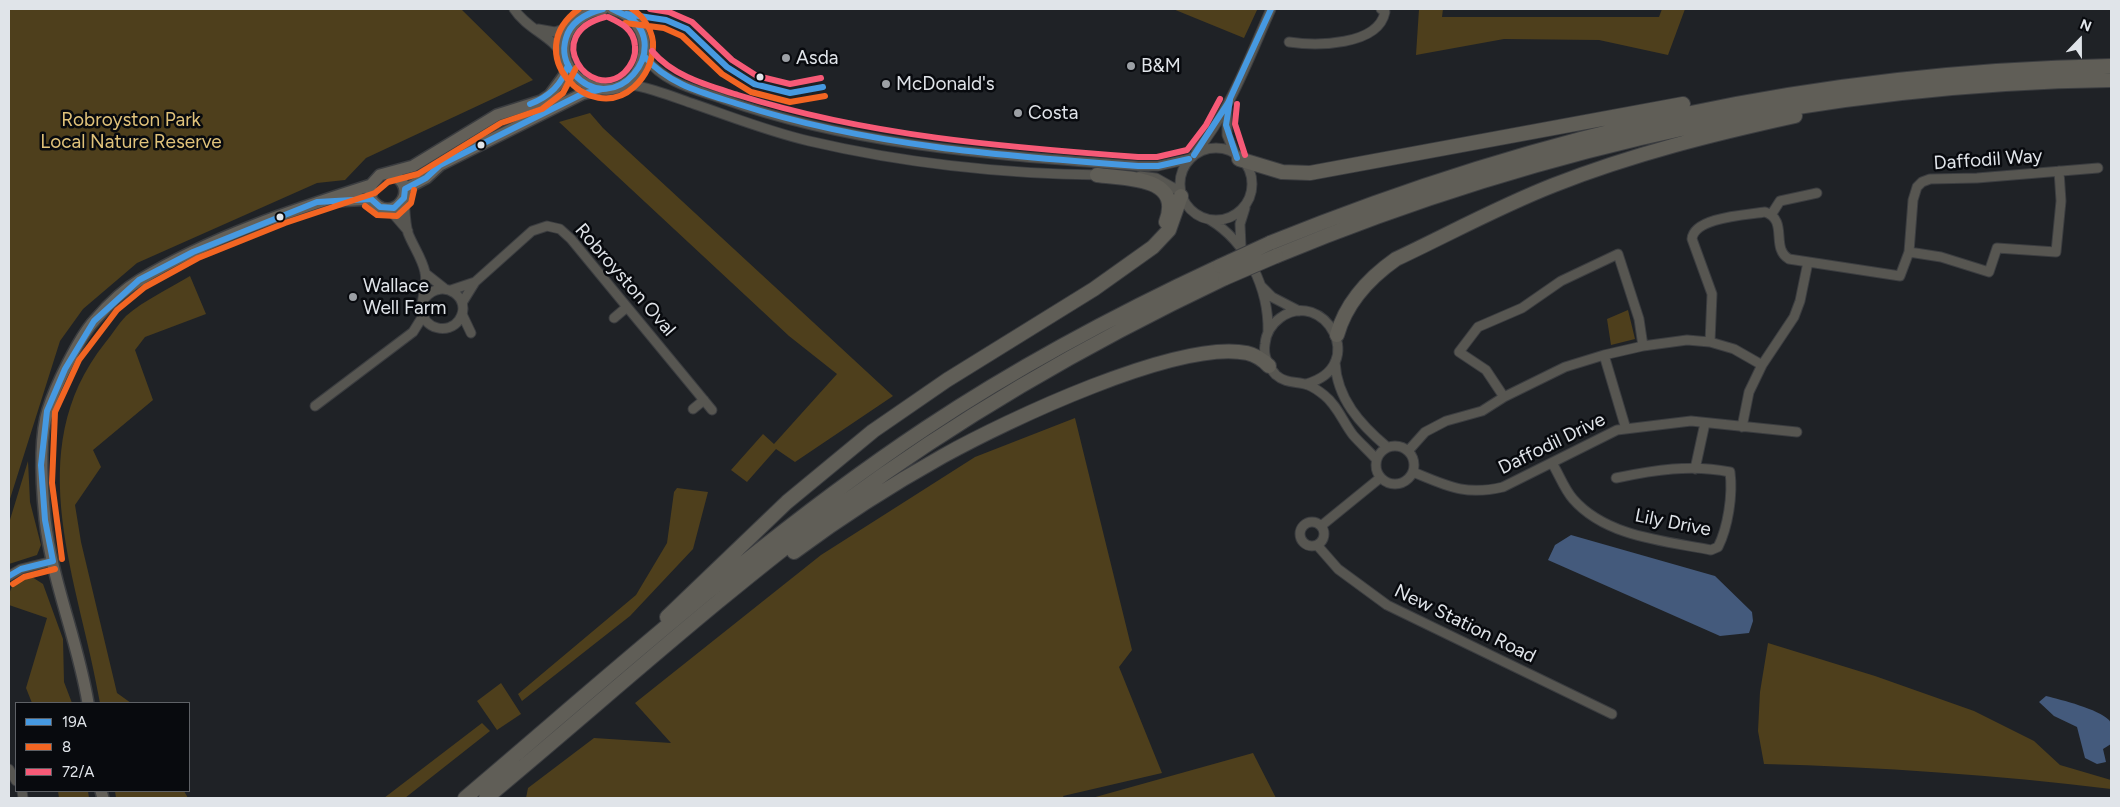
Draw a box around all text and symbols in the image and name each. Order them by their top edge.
north arrow [2055,15,2105,65]
text: N [2078,16,2094,36]
place label: Asda [796,47,839,69]
marker: Asda [780,52,792,64]
place label: B&M [1141,55,1181,77]
marker: B&M [1125,60,1137,72]
unlabelled marker [755,72,765,82]
place label: McDonald's [896,73,995,95]
marker: McDonald's [880,78,892,90]
place label: Costa [1028,102,1078,124]
marker: Costa [1012,107,1024,119]
park label: Robroyston Park Local Nature Reserve [40,109,222,153]
unlabelled marker [476,140,486,150]
street label: Daffodil Way [1933,145,2043,175]
unlabelled marker [275,212,285,222]
street label: Robroyston Oval [570,219,680,341]
place label: Wallace Well Farm [363,275,446,319]
marker: Wallace Well Farm [347,291,359,303]
street label: Daffodil Drive [1495,408,1609,480]
street label: Lily Drive [1633,504,1713,542]
street label: New Station Road [1391,580,1539,668]
legend [15,702,190,792]
text: 19A [62,713,87,731]
text: 8 [62,738,71,756]
text: 72/A [62,763,94,781]

